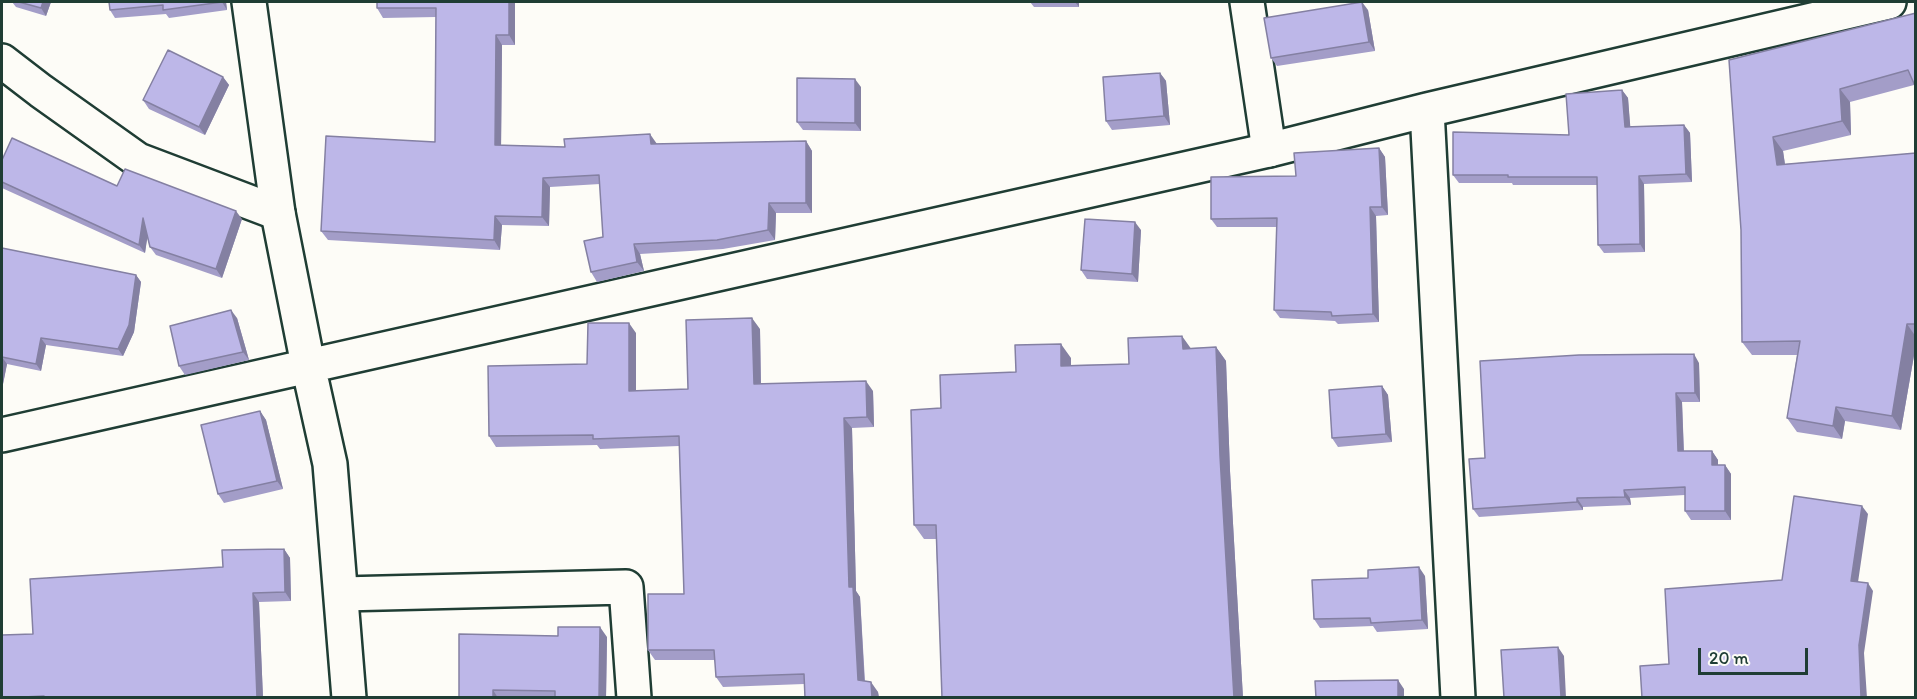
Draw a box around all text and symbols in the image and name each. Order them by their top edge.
scale bar [1701,636,1810,674]
text: 20 m [1709,647,1749,669]

